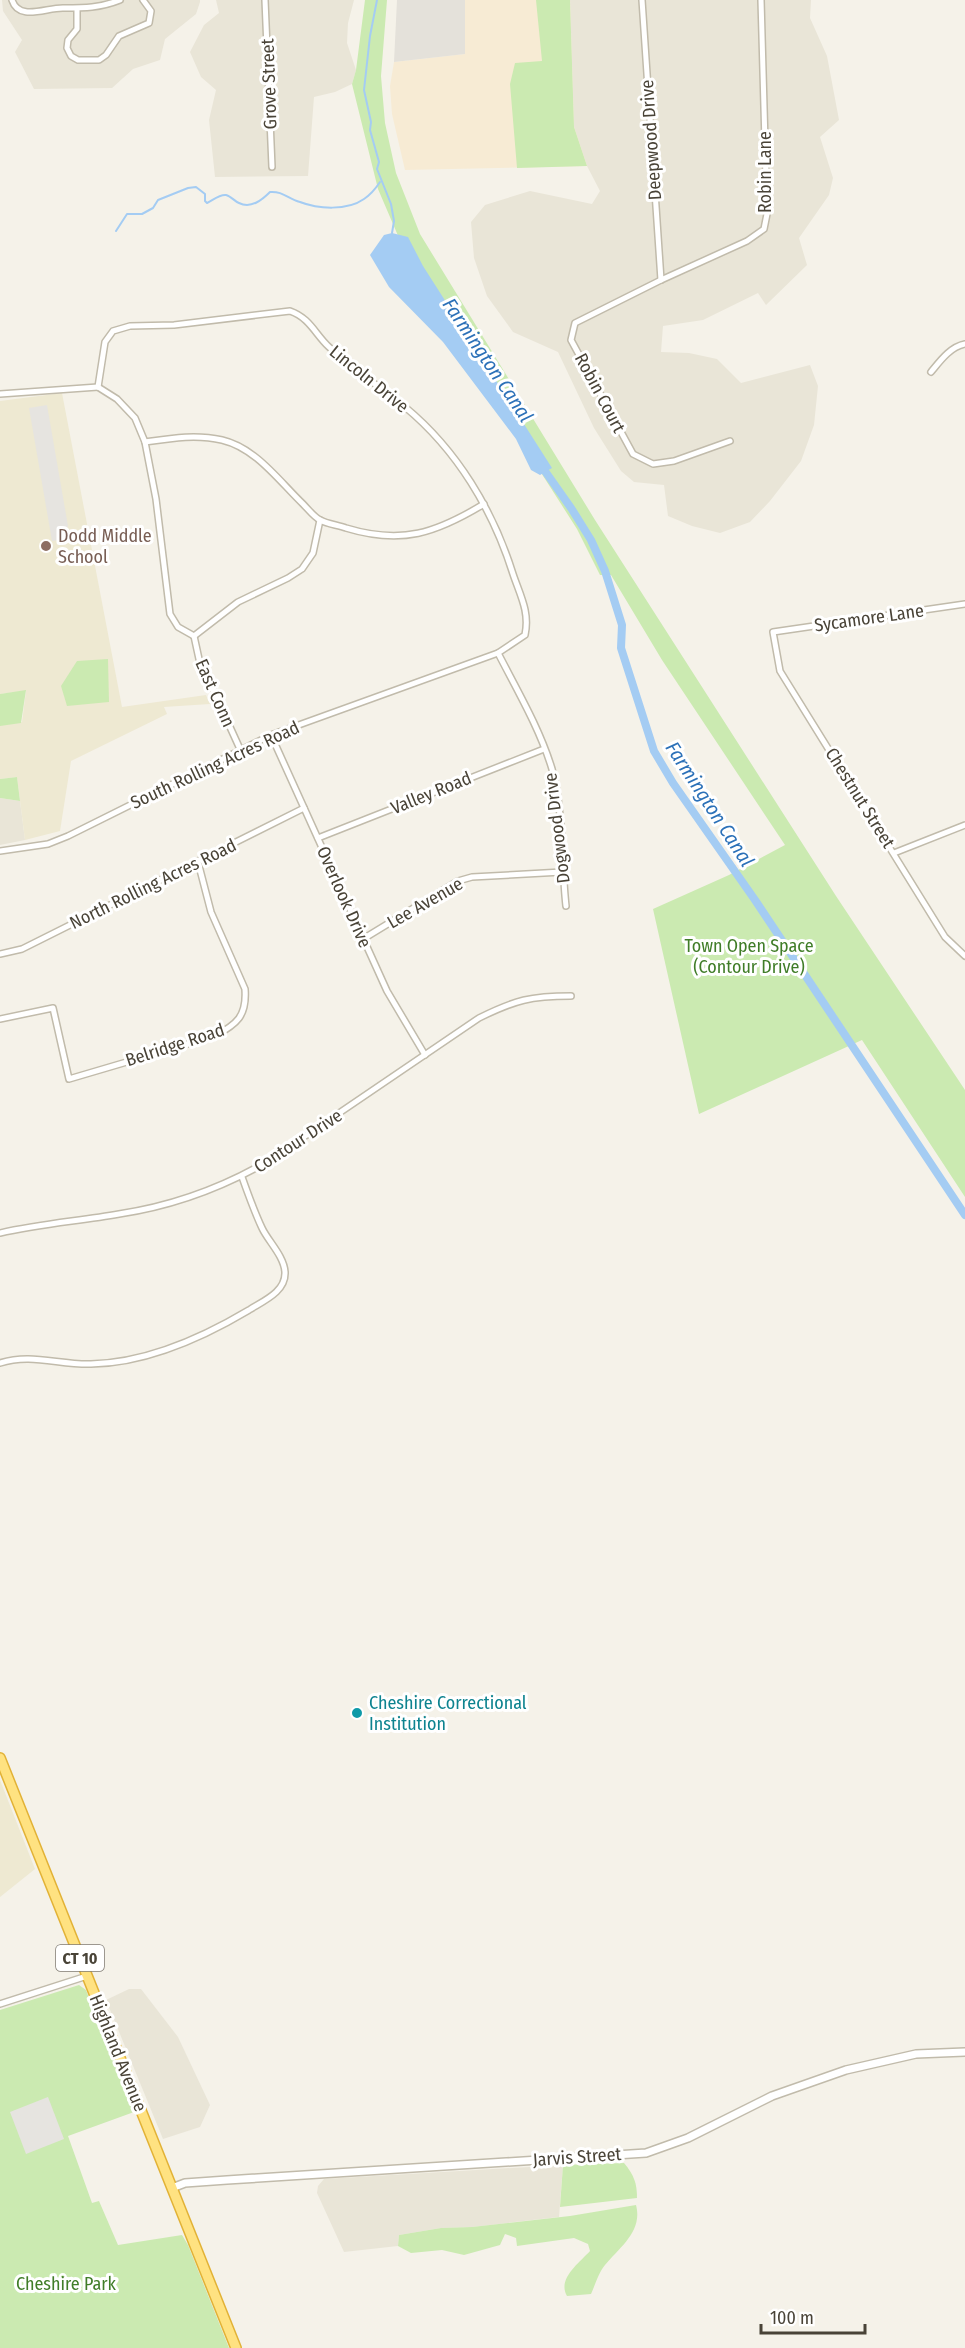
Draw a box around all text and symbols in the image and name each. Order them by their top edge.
street label: Grove Street [256,38,282,130]
street label: Deepwood Drive [636,79,666,201]
street label: Robin Lane [754,131,776,213]
water label: Farmington Canal [438,293,538,427]
street label: Lincoln Drive [325,340,413,418]
street label: Robin Court [570,350,630,437]
place label: Dodd Middle School [58,525,152,568]
marker: Dodd Middle School [39,539,53,553]
street label: Sycamore Lane [813,599,925,637]
street label: East Conn [190,656,240,730]
street label: South Rolling Acres Road [127,716,303,814]
water label: Farmington Canal [661,737,759,871]
street label: Chestnut Street [820,744,900,852]
street label: Valley Road [388,767,474,819]
street label: Dogwood Drive [539,771,575,884]
street label: North Rolling Acres Road [66,834,240,934]
street label: Overlook Drive [312,843,376,951]
street label: Lee Avenue [383,873,467,933]
park label: Town Open Space (Contour Drive) [684,935,814,978]
street label: Belridge Road [123,1019,227,1071]
street label: Contour Drive [250,1104,346,1178]
place label: Cheshire Correctional Institution [369,1692,527,1735]
marker: Cheshire Correctional Institution [350,1706,364,1720]
road number: CT 10 [56,1945,104,1971]
street label: Highland Avenue [85,1991,152,2115]
street label: Jarvis Street [532,2143,622,2171]
park label: Cheshire Park [16,2273,117,2295]
scale bar [761,2297,864,2335]
text: 100 m [770,2307,814,2329]

